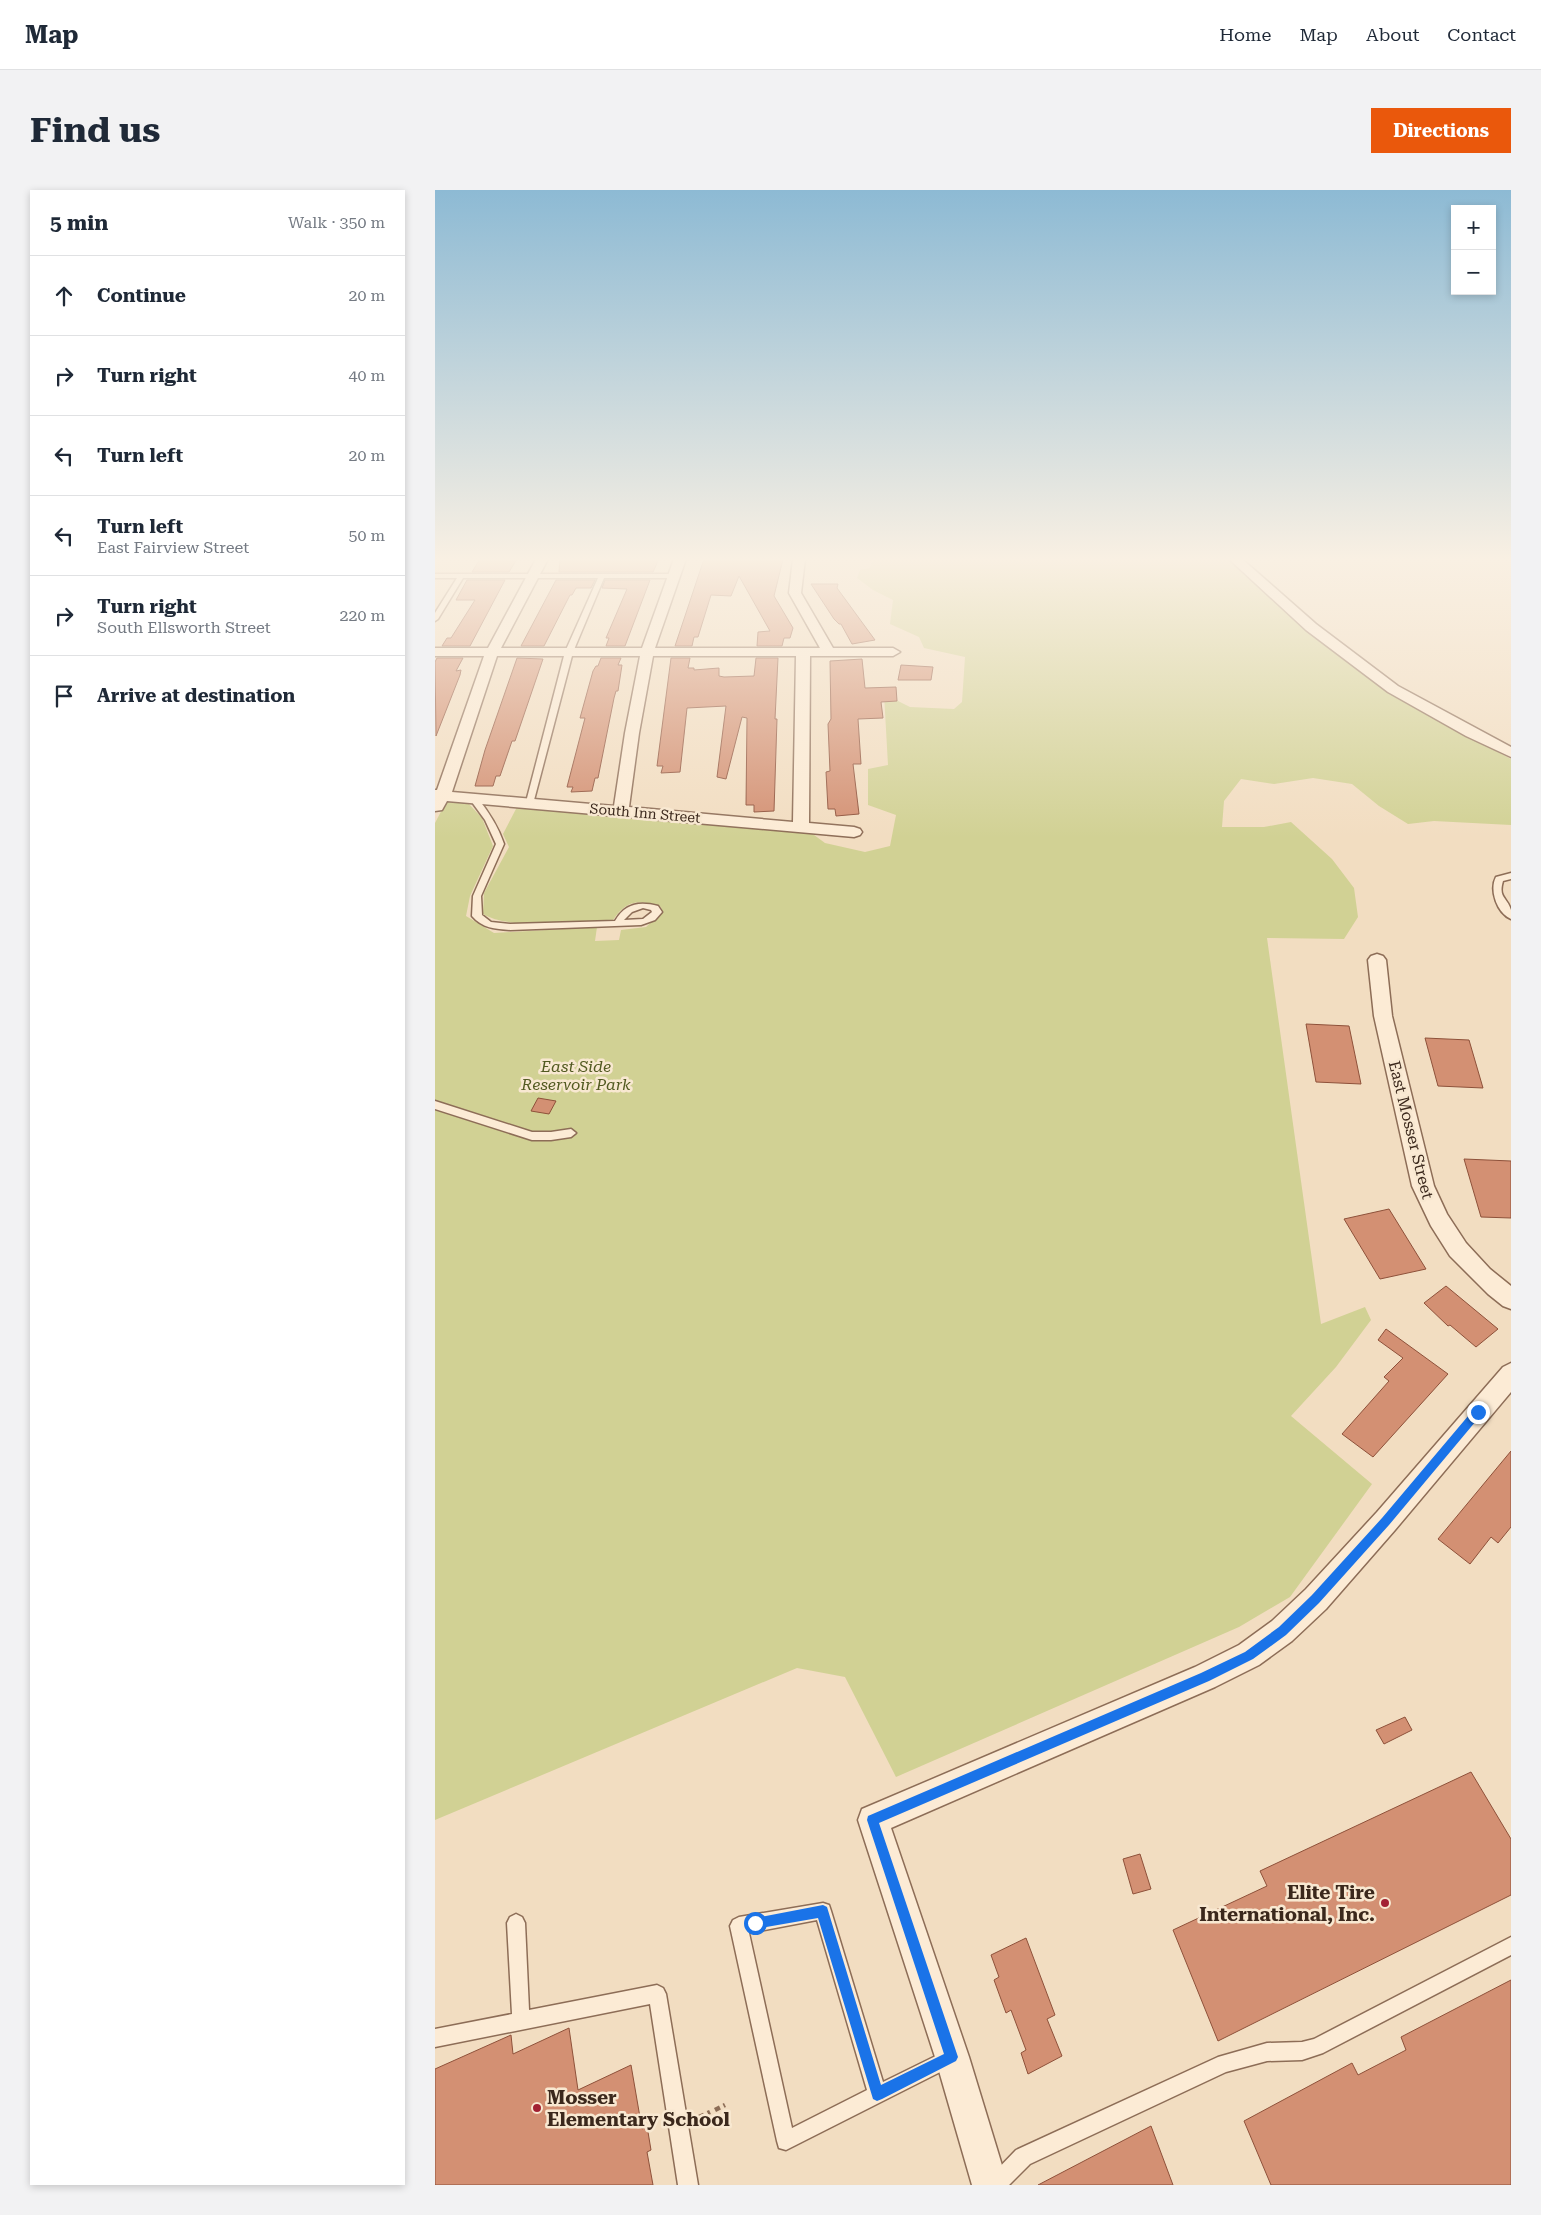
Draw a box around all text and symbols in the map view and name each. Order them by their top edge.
text: Map [25,21,79,49]
text: Home [1219,24,1271,45]
text: Map [1299,24,1338,45]
text: About [1366,24,1419,45]
text: Contact [1447,24,1516,45]
button: Directions [1371,108,1511,153]
text: Find us [30,110,160,151]
map controls [1451,205,1496,295]
button: + [1451,205,1496,250]
text: 5 min [50,211,108,235]
text: Walk · 350 m [288,213,385,232]
button: − [1451,250,1496,295]
icon: ahead [50,282,78,310]
text: Continue [97,284,186,307]
text: 20 m [348,286,385,305]
icon: right [50,362,78,390]
text: Turn right [97,364,197,387]
text: 40 m [348,366,385,385]
icon: left [50,442,78,470]
text: Turn left [97,444,183,467]
text: 20 m [348,446,385,465]
text: Turn left [97,515,183,538]
icon: left [50,522,78,550]
text: 50 m [348,526,385,545]
text: East Fairview Street [97,538,249,557]
text: Turn right [97,595,197,618]
icon: right [50,602,78,630]
text: 220 m [339,606,385,625]
text: South Ellsworth Street [97,618,271,637]
icon: arrive [50,682,78,710]
text: Arrive at destination [97,684,295,707]
street label: South Inn Street [589,800,701,826]
park label: East Side Reservoir Park [520,1057,631,1094]
street label: East Mosser Street [1385,1059,1437,1201]
route end [1467,1401,1490,1424]
place label: Elite Tire International, Inc. [1199,1881,1375,1926]
marker: Elite Tire International, Inc. [1379,1897,1391,1909]
route start [744,1912,767,1935]
place label: Mosser Elementary School [547,2086,730,2131]
marker: Mosser Elementary School [531,2102,543,2114]

